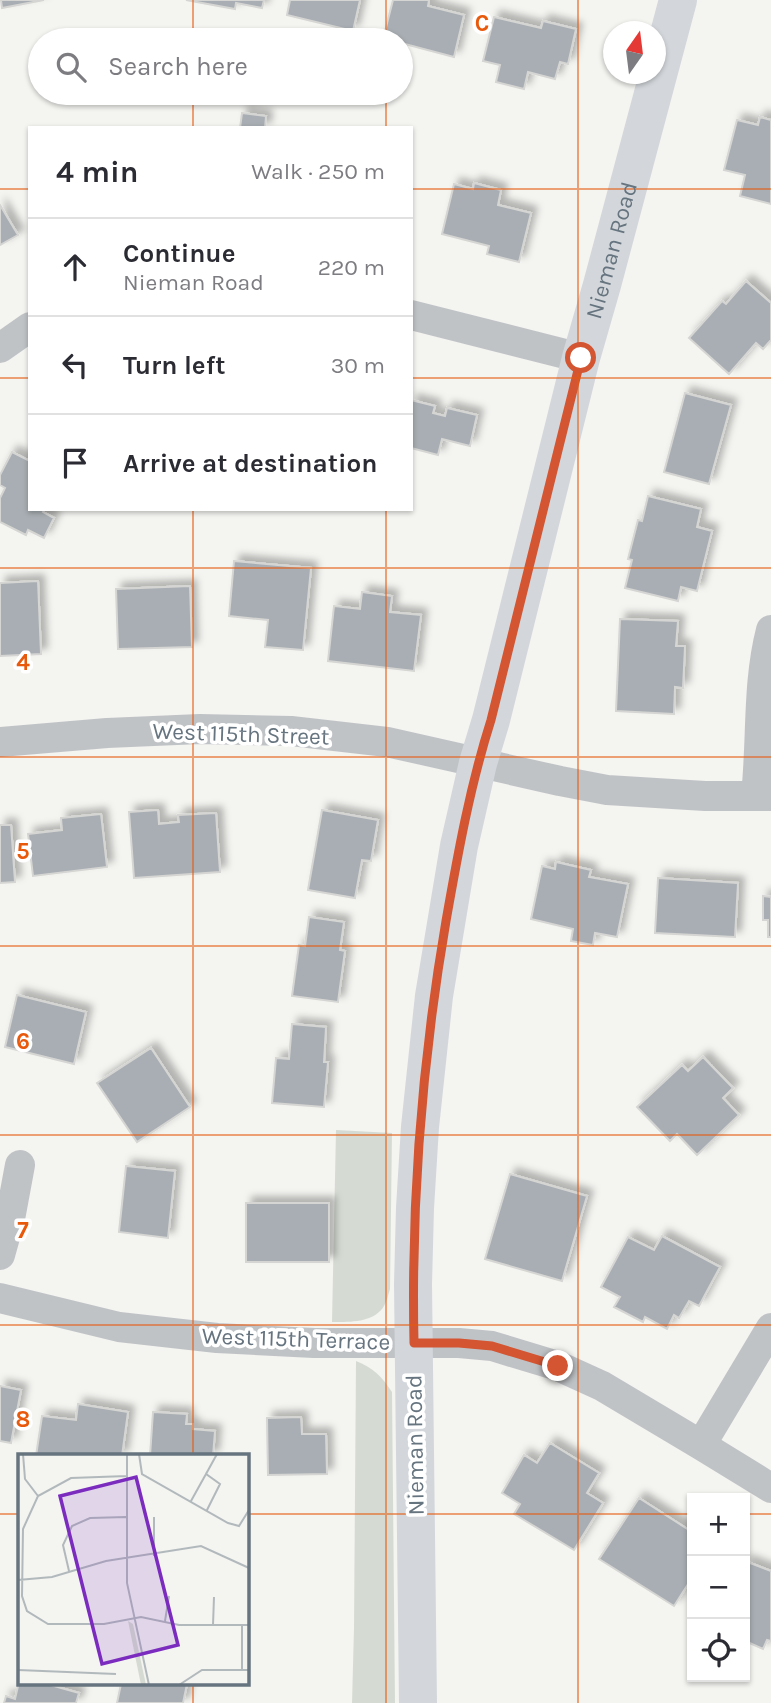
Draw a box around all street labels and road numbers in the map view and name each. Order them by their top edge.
street label: Nieman Road [579,179,642,322]
street label: West 115th Street [152,717,330,751]
street label: West 115th Terrace [201,1322,391,1356]
street label: Nieman Road [400,1374,430,1516]

